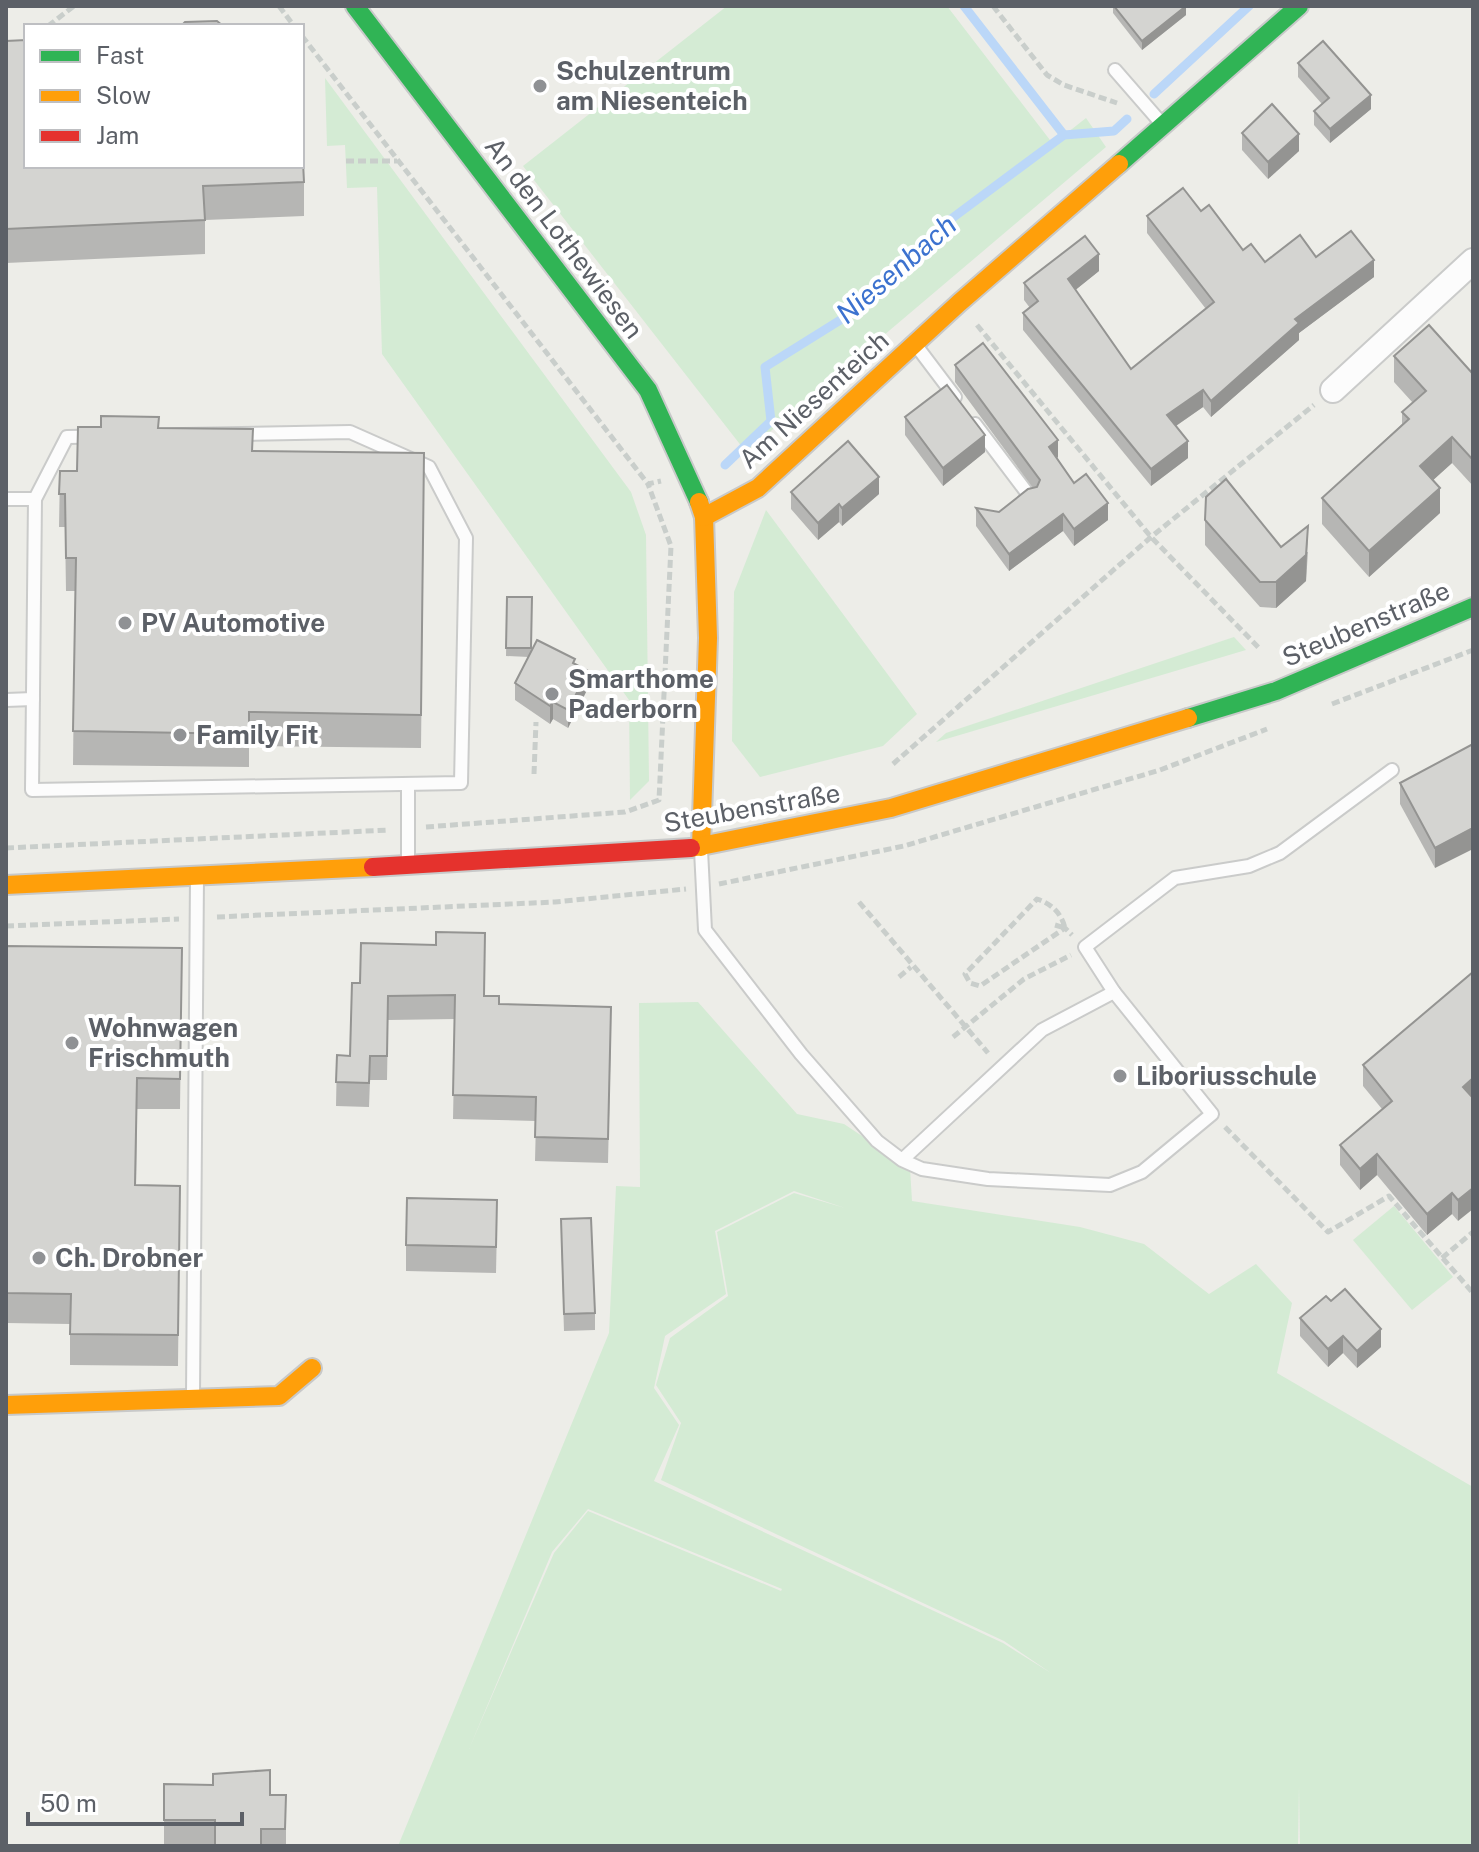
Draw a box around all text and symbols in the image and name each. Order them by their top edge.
legend [24,24,304,168]
text: Fast [96,41,144,69]
place label: Schulzentrum am Niesenteich [556,55,748,116]
marker: Schulzentrum am Niesenteich [531,77,549,95]
text: Slow [96,81,151,109]
text: Jam [96,121,139,149]
street label: An den Lothewiesen [479,131,650,344]
water label: Niesenbach [829,208,962,330]
street label: Am Niesenteich [733,324,895,475]
street label: Steubenstraße [1277,574,1454,673]
place label: PV Automotive [141,607,325,638]
marker: PV Automotive [116,614,134,632]
place label: Smarthome Paderborn [568,663,714,724]
marker: Smarthome Paderborn [543,685,561,703]
place label: Family Fit [196,719,319,750]
marker: Family Fit [171,726,189,744]
street label: Steubenstraße [661,777,843,838]
place label: Wohnwagen Frischmuth [88,1012,238,1073]
marker: Wohnwagen Frischmuth [63,1034,81,1052]
place label: Liboriusschule [1136,1060,1317,1091]
marker: Liboriusschule [1111,1067,1129,1085]
place label: Ch. Drobner [55,1242,203,1273]
marker: Ch. Drobner [30,1249,48,1267]
scale bar [28,1776,242,1826]
text: 50 m [40,1789,97,1817]

